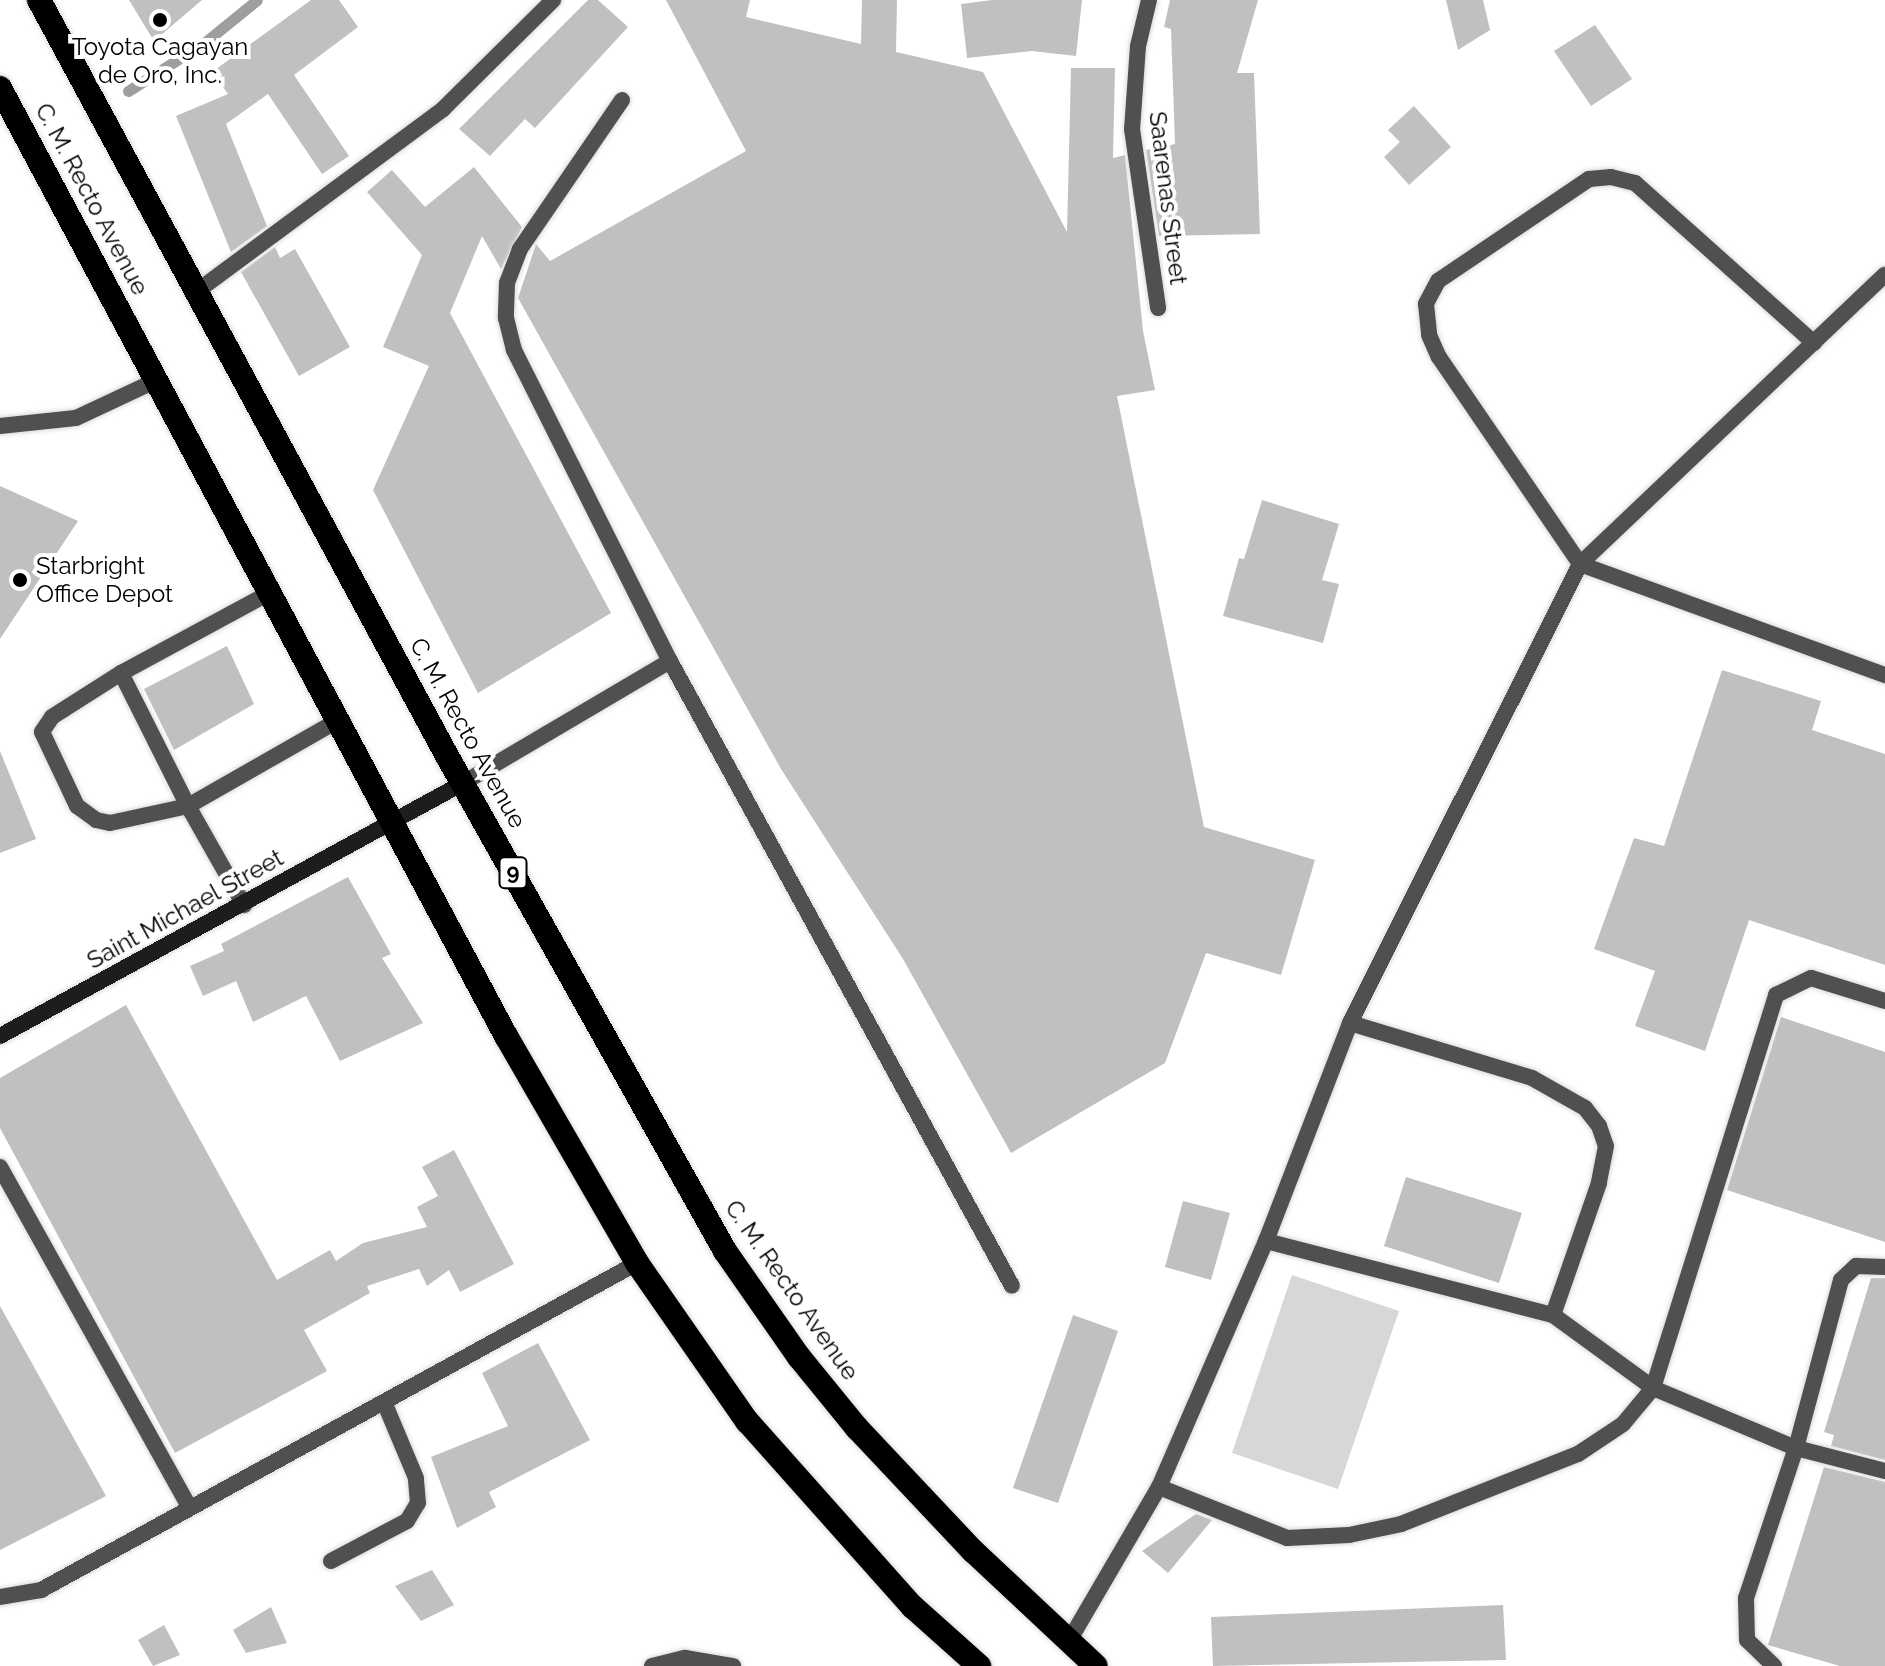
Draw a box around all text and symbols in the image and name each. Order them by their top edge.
marker: Toyota Cagayan de Oro, Inc. [151,11,169,29]
place label: Toyota Cagayan de Oro, Inc. [72,33,248,89]
street label: C. M. Recto Avenue [29,98,155,300]
street label: Saarenas Street [1143,110,1193,286]
place label: Starbright Office Depot [36,552,173,608]
marker: Starbright Office Depot [11,571,29,589]
street label: C. M. Recto Avenue [404,633,532,833]
street label: Saint Michael Street [81,843,289,975]
road number: 9 [497,855,529,891]
street label: C. M. Recto Avenue [719,1194,865,1386]

